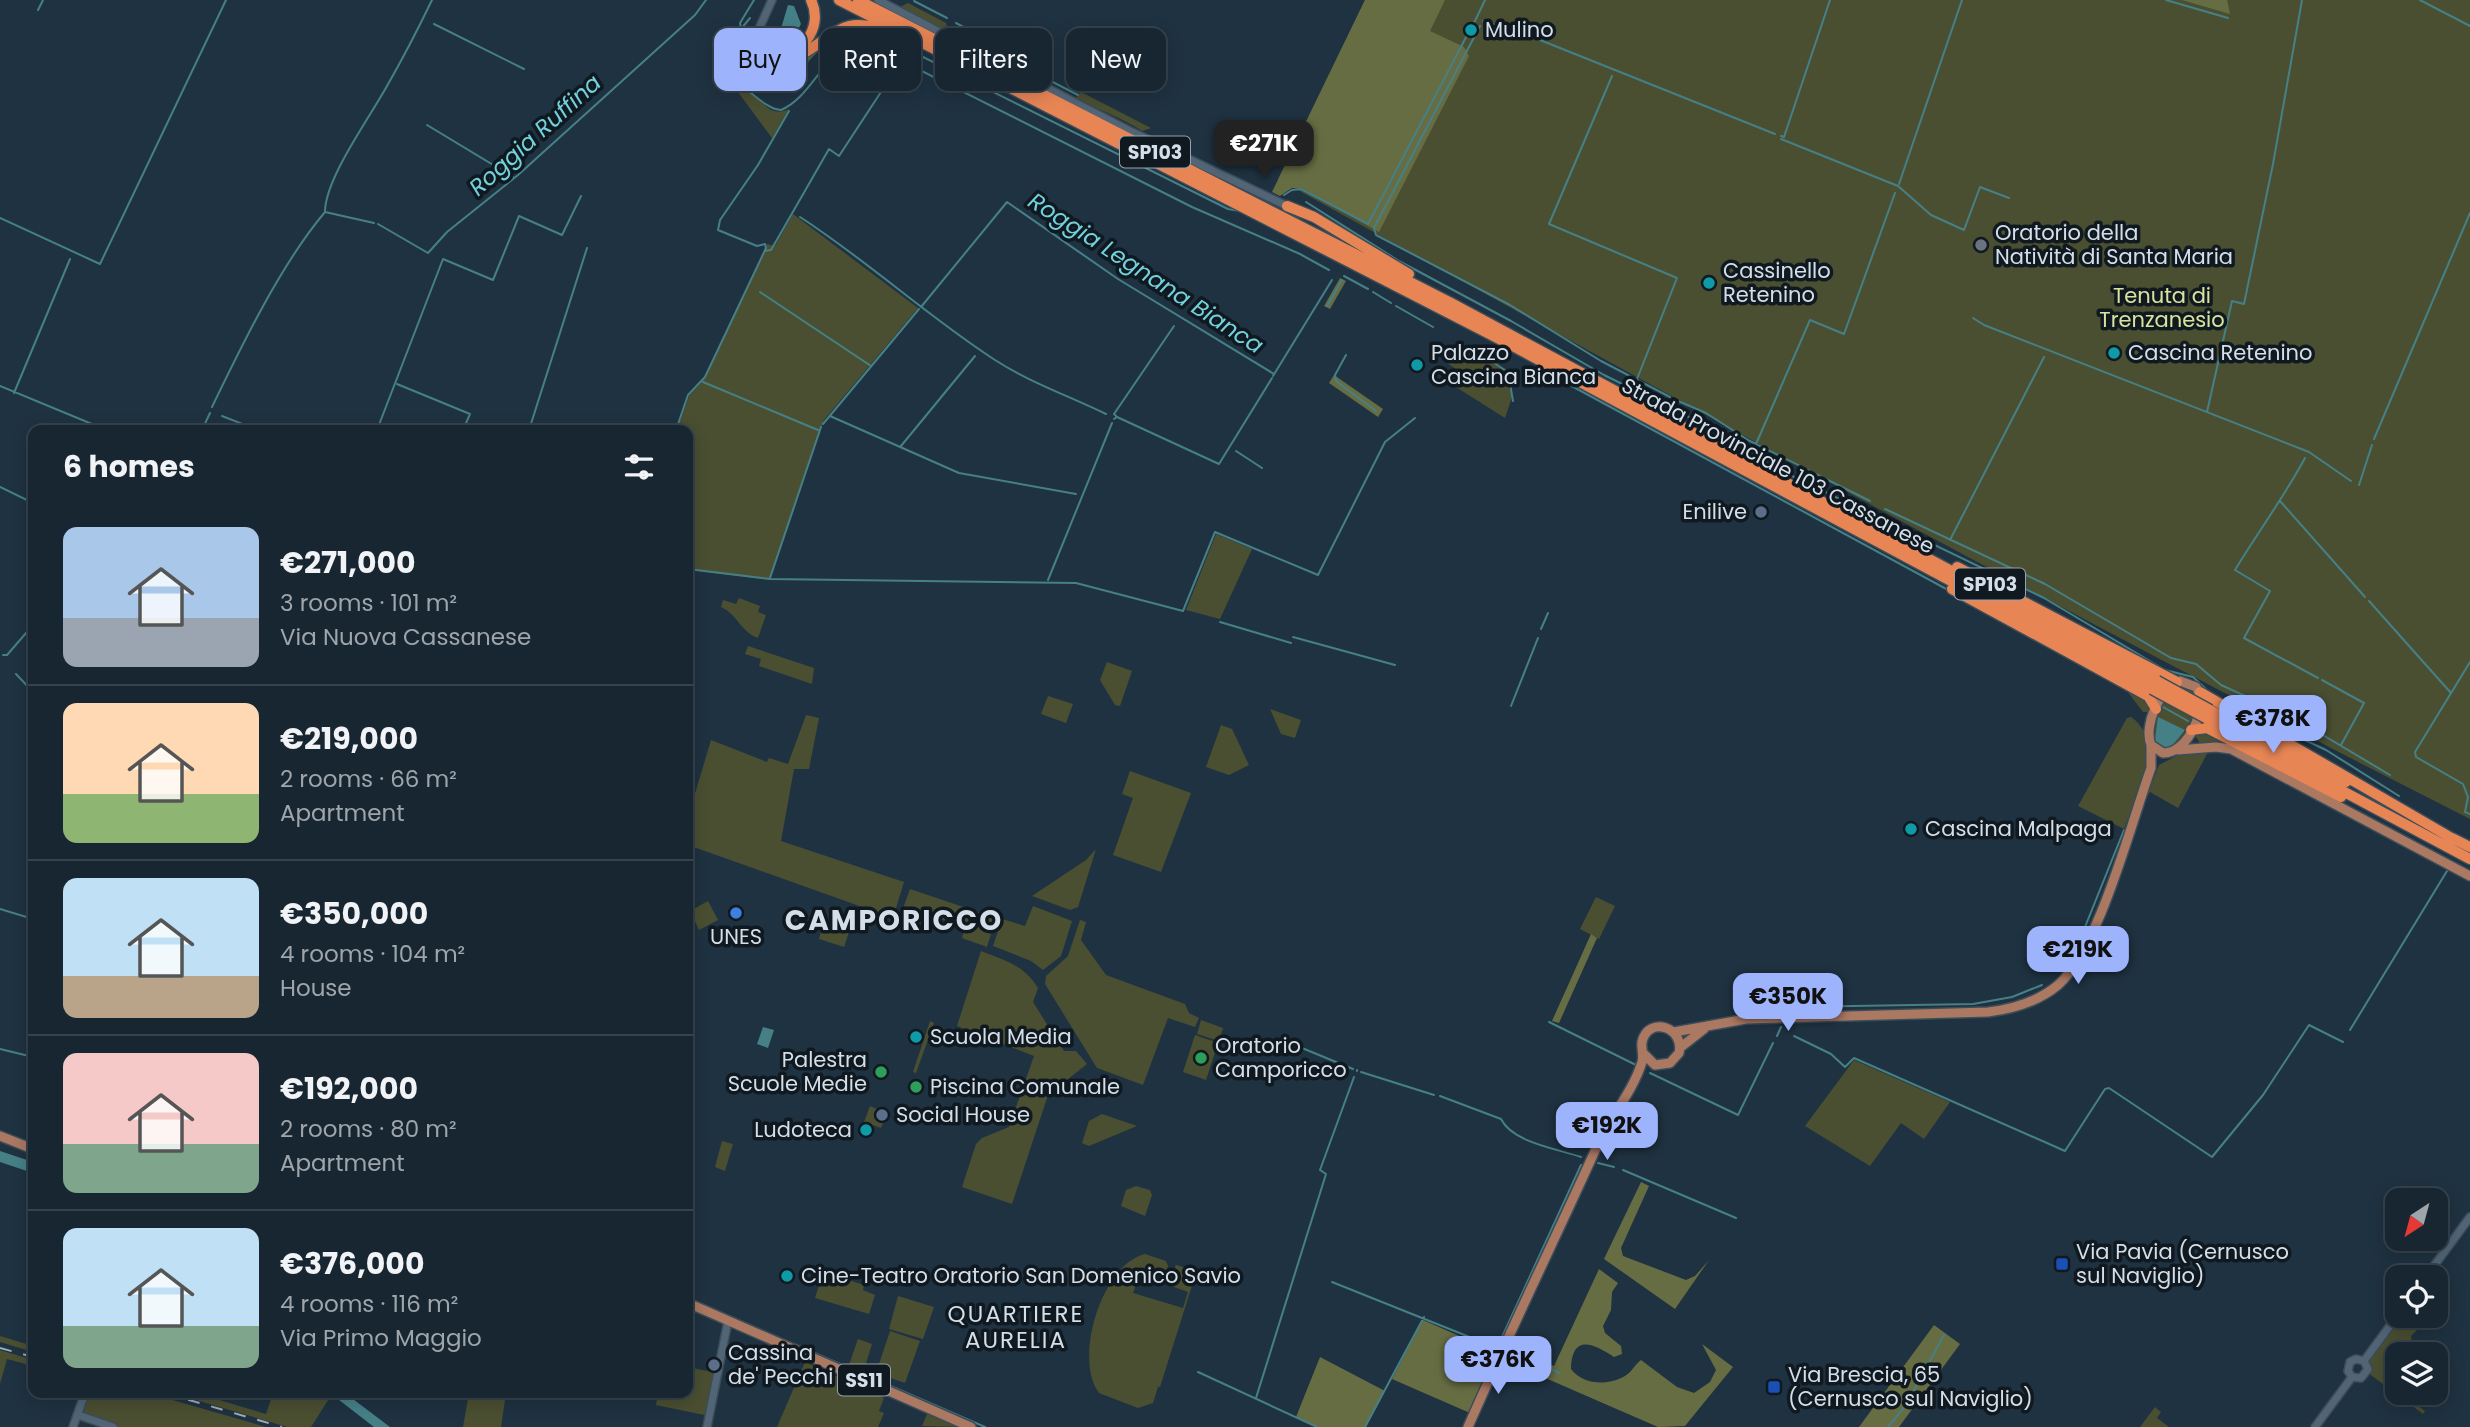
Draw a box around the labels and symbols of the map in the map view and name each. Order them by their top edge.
place label: Mulino [1485,15,1554,44]
marker: Mulino [1463,22,1479,38]
water label: Roggia Ruffina [462,67,608,203]
pin: €271K [1215,120,1313,180]
road number: SP103 [1120,136,1190,168]
water label: Roggia Legnana Bianca [1022,185,1270,361]
place label: Oratorio della Natività di Santa Maria [1995,218,2233,271]
marker: Oratorio della Natività di Santa Maria [1973,237,1989,253]
place label: Cassinello Retenino [1723,256,1831,309]
marker: Cassinello Retenino [1701,275,1717,291]
park label: Tenuta di Trenzanesio [2099,281,2225,334]
place label: Palazzo Cascina Bianca [1431,338,1596,391]
place label: Cascina Retenino [2128,338,2312,367]
marker: Cascina Retenino [2106,345,2122,361]
marker: Palazzo Cascina Bianca [1409,357,1425,373]
street label: Strada Provinciale 103 Cassanese [1617,370,1940,561]
place label: Enilive [1682,497,1747,526]
marker: Enilive [1753,504,1769,520]
road number: SP103 [1955,568,2025,600]
pin: €378K [2224,696,2322,755]
place label: Cascina Malpaga [1925,814,2112,843]
marker: Cascina Malpaga [1903,821,1919,837]
district label: CAMPORICCO [785,901,1003,940]
marker: UNES [728,905,744,921]
place label: UNES [710,922,762,951]
pin: €219K [2029,926,2127,986]
pin: €350K [1739,974,1837,1033]
place label: Scuola Media [930,1022,1072,1051]
marker: Scuola Media [908,1029,924,1045]
place label: Oratorio Camporicco [1215,1031,1347,1084]
place label: Palestra Scuole Medie [728,1045,867,1098]
marker: Oratorio Camporicco [1193,1050,1209,1066]
marker: Palestra Scuole Medie [873,1064,889,1080]
place label: Piscina Comunale [930,1072,1120,1101]
marker: Piscina Comunale [908,1079,924,1095]
place label: Social House [896,1100,1030,1129]
pin: €192K [1558,1102,1656,1162]
marker: Social House [874,1107,890,1123]
place label: Ludoteca [754,1115,852,1144]
marker: Ludoteca [858,1122,874,1138]
north arrow [2385,1188,2448,1251]
place label: Via Pavia (Cernusco sul Naviglio) [2076,1237,2289,1290]
marker: Via Pavia (Cernusco sul Naviglio) [2054,1256,2070,1272]
place label: Cine-Teatro Oratorio San Domenico Savio [801,1261,1241,1290]
marker: Cine-Teatro Oratorio San Domenico Savio [779,1268,795,1284]
district label: QUARTIERE AURELIA [948,1298,1084,1356]
pin: €376K [1449,1336,1547,1396]
place label: Cassina de' Pecchi [728,1338,833,1391]
marker: Cassina de' Pecchi [706,1357,722,1373]
place label: Via Brescia, 65 (Cernusco sul Naviglio) [1788,1360,2033,1413]
road number: SS11 [838,1364,890,1396]
marker: Via Brescia, 65 (Cernusco sul Naviglio) [1766,1379,1782,1395]

